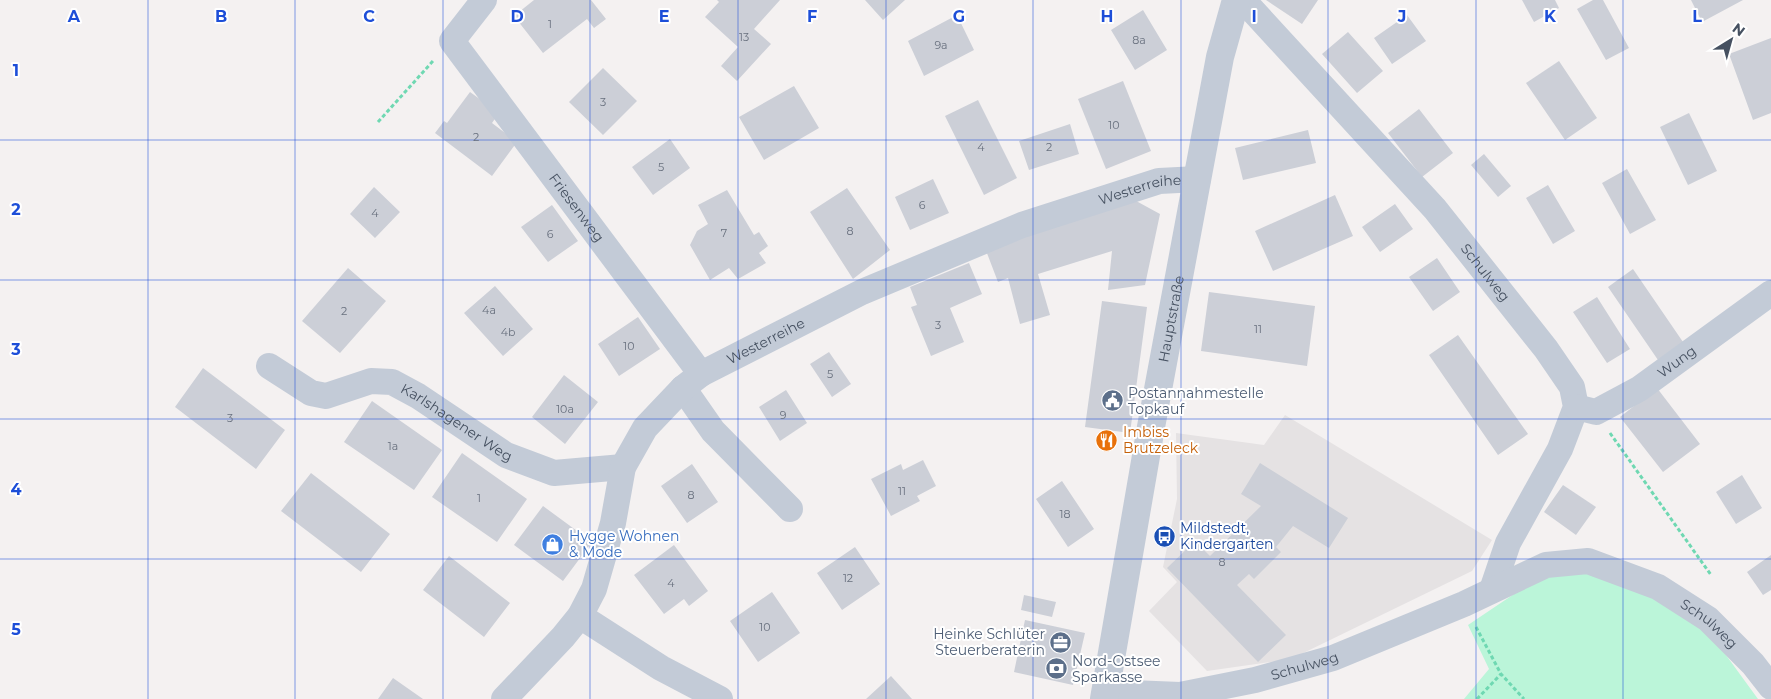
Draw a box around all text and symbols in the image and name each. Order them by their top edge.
text: A [67,7,81,26]
text: B [215,7,227,26]
text: C [363,7,375,26]
text: D [510,7,524,26]
text: E [659,7,669,26]
text: F [807,7,817,26]
text: G [953,7,965,26]
text: H [1101,7,1113,26]
text: I [1251,7,1257,26]
text: J [1397,7,1406,26]
text: K [1544,7,1557,26]
text: L [1692,7,1702,26]
north arrow [1706,15,1756,65]
house number: 1 [548,17,552,31]
text: N [1729,19,1749,40]
house number: 13 [739,30,749,44]
house number: 8a [1132,33,1146,47]
house number: 9a [934,38,948,52]
text: 1 [13,61,19,80]
house number: 3 [600,95,606,109]
house number: 10 [1108,118,1120,132]
house number: 2 [473,130,479,144]
house number: 4 [977,140,985,154]
house number: 2 [1046,140,1052,154]
house number: 5 [658,160,664,174]
street label: Friesenweg [545,170,608,246]
street label: Westerreihe [1096,171,1182,209]
house number: 6 [919,198,926,212]
text: 2 [11,200,21,219]
house number: 4 [371,206,379,220]
house number: 8 [846,224,854,238]
house number: 7 [721,226,727,240]
house number: 6 [547,227,554,241]
street label: Schulweg [1457,240,1514,305]
street label: Hauptstraße [1154,274,1188,364]
house number: 4a [482,303,496,317]
house number: 2 [341,304,347,318]
street label: Westerreihe [724,314,808,368]
house number: 3 [935,318,941,332]
house number: 11 [1254,322,1262,336]
house number: 4b [501,325,515,339]
house number: 10 [623,339,635,353]
text: 3 [10,340,21,359]
street label: Wung [1654,341,1700,382]
house number: 5 [827,367,833,381]
street label: Karlshagener Weg [398,379,515,465]
place label: Postannahmestelle Topkauf [1128,384,1264,418]
public building icon: Postannahmestelle Topkauf [1100,389,1124,413]
house number: 10a [556,402,574,416]
house number: 9 [780,408,787,422]
house number: 3 [227,411,233,425]
place label: Imbiss Brutzeleck [1123,423,1199,457]
restaurant icon: Imbiss Brutzeleck [1095,428,1119,452]
house number: 1a [388,439,398,453]
text: 4 [10,480,22,499]
house number: 11 [898,484,906,498]
house number: 8 [687,488,695,502]
house number: 1 [477,491,481,505]
house number: 18 [1060,507,1071,521]
place label: Mildstedt, Kindergarten [1180,519,1274,553]
bus stop icon: Mildstedt, Kindergarten [1152,524,1176,548]
place label: Hygge Wohnen & Mode [569,527,679,561]
shop icon: Hygge Wohnen & Mode [541,532,565,556]
house number: 8 [1218,555,1226,569]
house number: 12 [843,571,853,585]
house number: 4 [667,576,675,590]
street label: Schulweg [1677,595,1741,652]
text: 5 [11,620,21,639]
house number: 10 [759,620,771,634]
place label: Heinke Schlüter Steuerberaterin [933,625,1045,659]
office icon: Heinke Schlüter Steuerberaterin [1049,630,1073,654]
street label: Schulweg [1269,648,1341,684]
place label: Nord-Ostsee Sparkasse [1072,652,1161,686]
bank icon: Nord-Ostsee Sparkasse [1044,657,1068,681]

